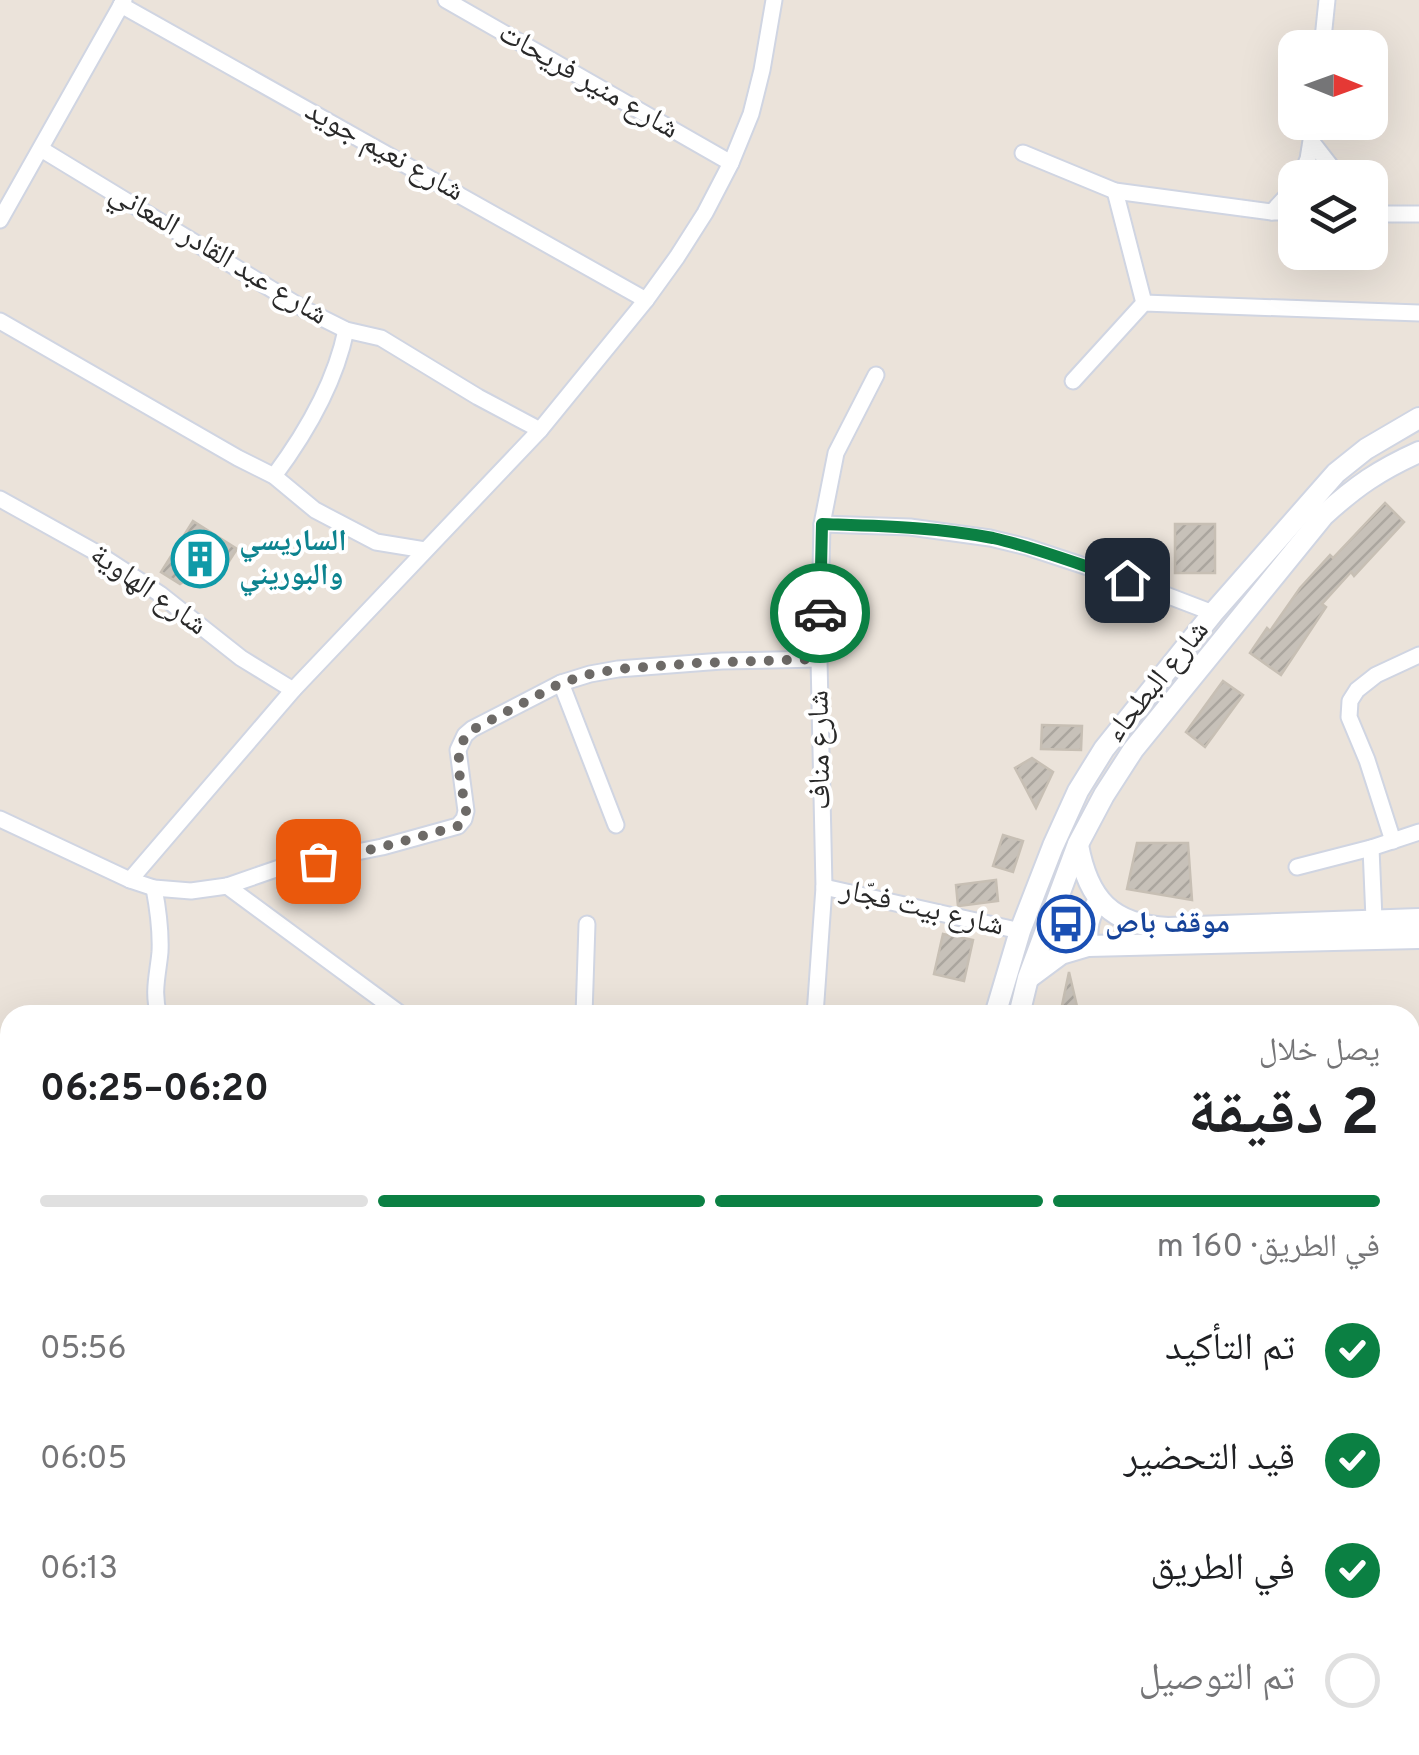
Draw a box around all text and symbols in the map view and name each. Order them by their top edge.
street label: شارع منير فريحات [491,15,685,149]
north arrow [1278,30,1388,140]
map controls [1278,30,1388,270]
street label: شارع نعيم جويد [298,93,470,211]
button: layers [1278,160,1388,270]
street label: شارع عبد القادر المعاني [101,175,334,337]
place label: الساريسي والبوريني [239,524,347,597]
building icon: الساريسي والبوريني [170,529,230,589]
street label: شارع الهاوية [82,537,214,645]
pin [1085,538,1170,623]
icon: home [1100,553,1155,608]
courier [770,563,870,663]
icon: car [793,586,848,641]
street label: شارع البطحاء [1098,614,1218,750]
street label: شارع مناف [801,690,841,810]
pin [276,819,361,904]
icon: bag [291,834,346,889]
street label: شارع بيت فجّار [836,872,1007,946]
bus stop icon: موقف باص [1036,894,1096,954]
place label: موقف باص [1105,906,1230,943]
text: يصل خلال [1259,1032,1380,1072]
text: 06:20–06:25 [40,1066,269,1115]
text: 2 دقيقة [1187,1076,1380,1158]
text: في الطريق · 160 m [1157,1228,1380,1268]
icon: check [1325,1323,1380,1378]
text: تم التأكيد [1165,1325,1295,1374]
text: 05:56 [40,1330,127,1370]
icon: check [1325,1433,1380,1488]
text: قيد التحضير [1124,1435,1295,1484]
text: 06:05 [40,1440,127,1480]
icon: check [1325,1543,1380,1598]
text: في الطريق [1150,1545,1295,1594]
text: 06:13 [40,1550,118,1590]
text: تم التوصيل [1138,1655,1295,1704]

